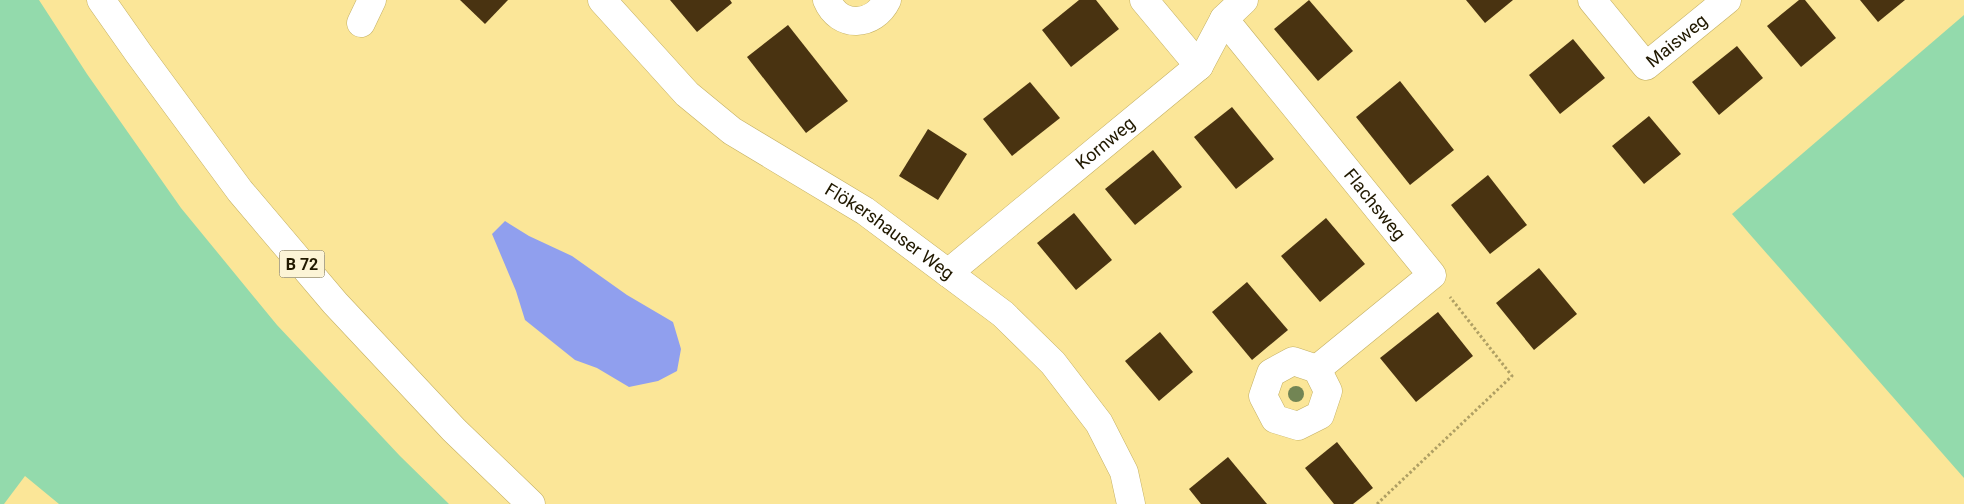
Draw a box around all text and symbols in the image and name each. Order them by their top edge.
street label: Maisweg [1642,10,1711,72]
street label: Kornweg [1071,112,1139,173]
street label: Flachsweg [1340,164,1410,244]
street label: Flökershauser Weg [822,179,958,284]
road number: B 72 [280,250,324,278]

